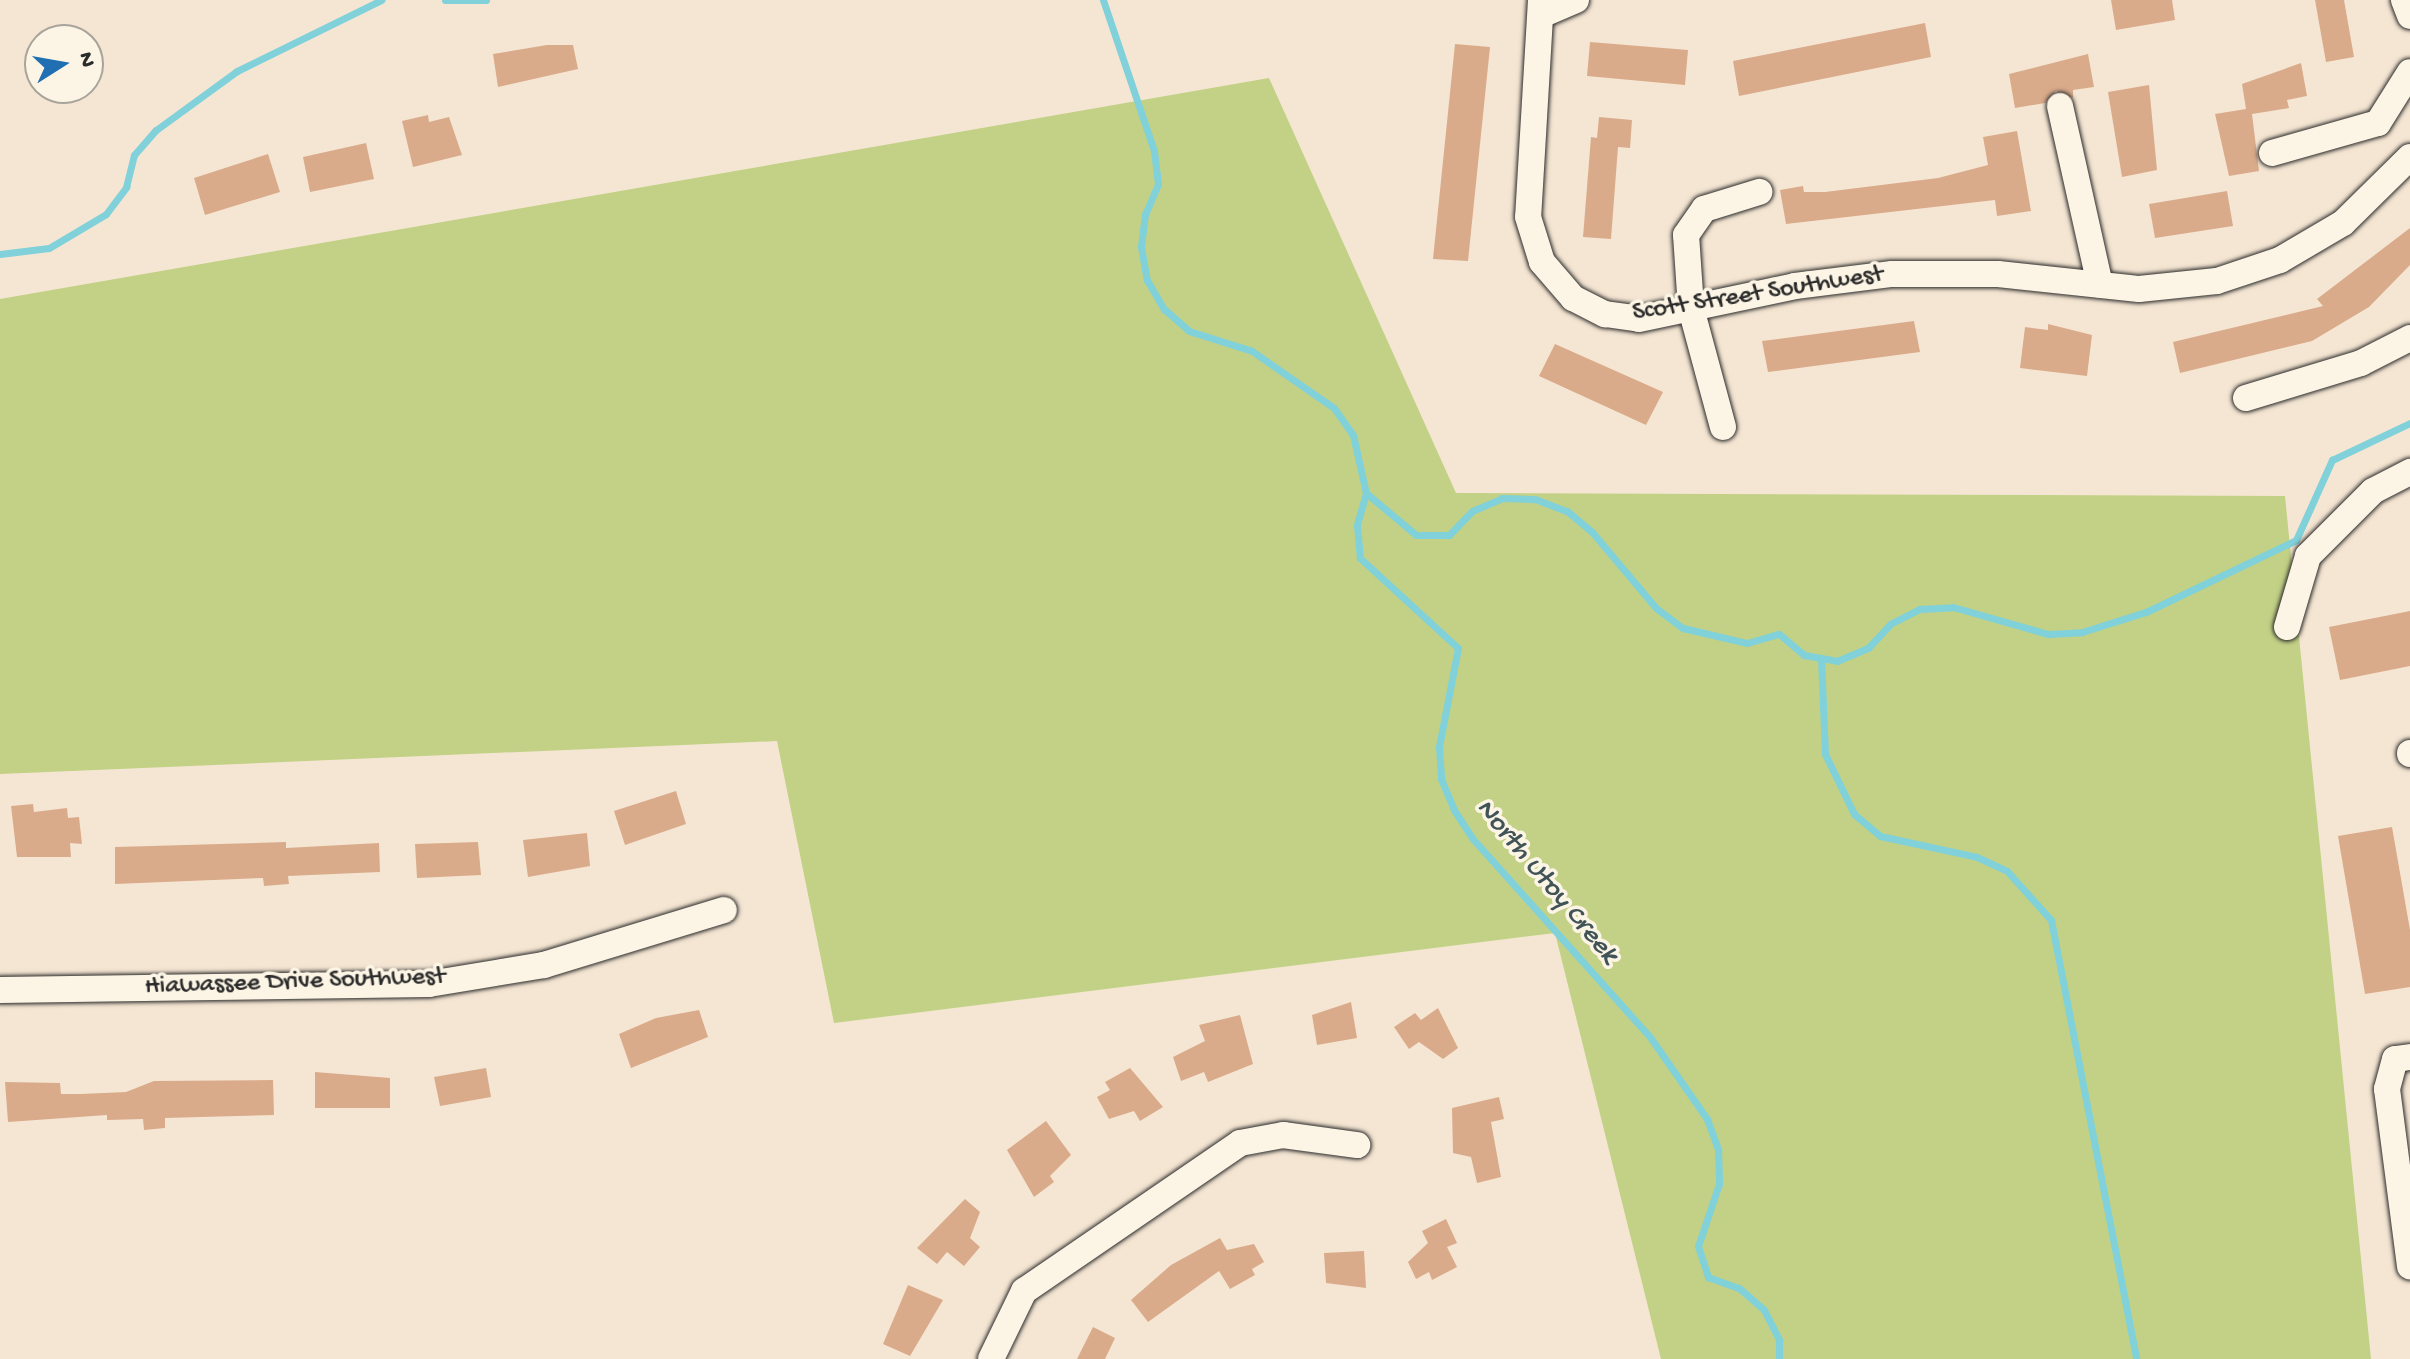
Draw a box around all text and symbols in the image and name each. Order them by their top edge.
north arrow [24,24,104,104]
text: N [71,50,100,69]
street label: Scott Street Southwest [1630,260,1886,330]
water label: North Utoy Creek [1467,793,1625,971]
street label: Hiawassee Drive Southwest [144,962,446,1004]

